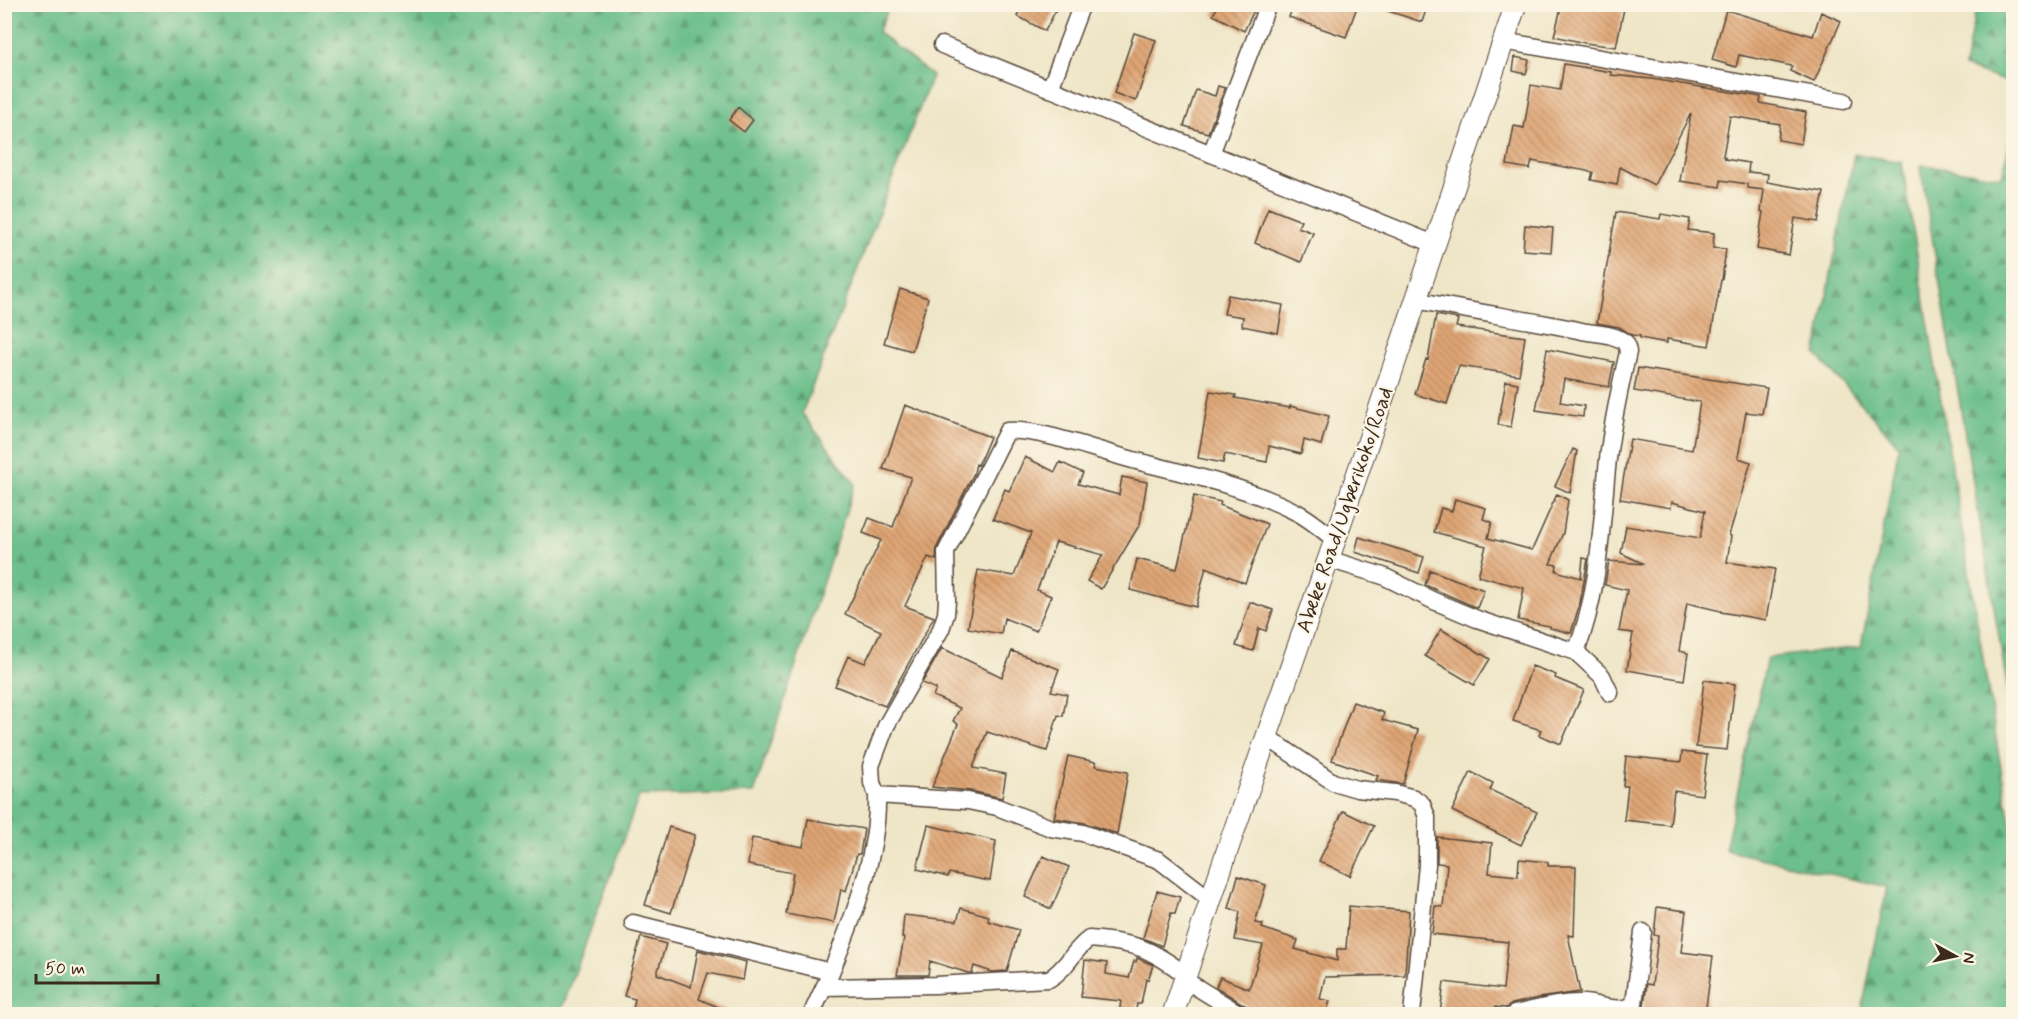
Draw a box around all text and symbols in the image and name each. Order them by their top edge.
street label: Abeke Road/Ugberikoko/Road [1290,383,1400,637]
north arrow [1925,926,1985,986]
scale bar [36,947,158,985]
text: N [1957,951,1980,965]
text: 50 m [45,957,85,981]

